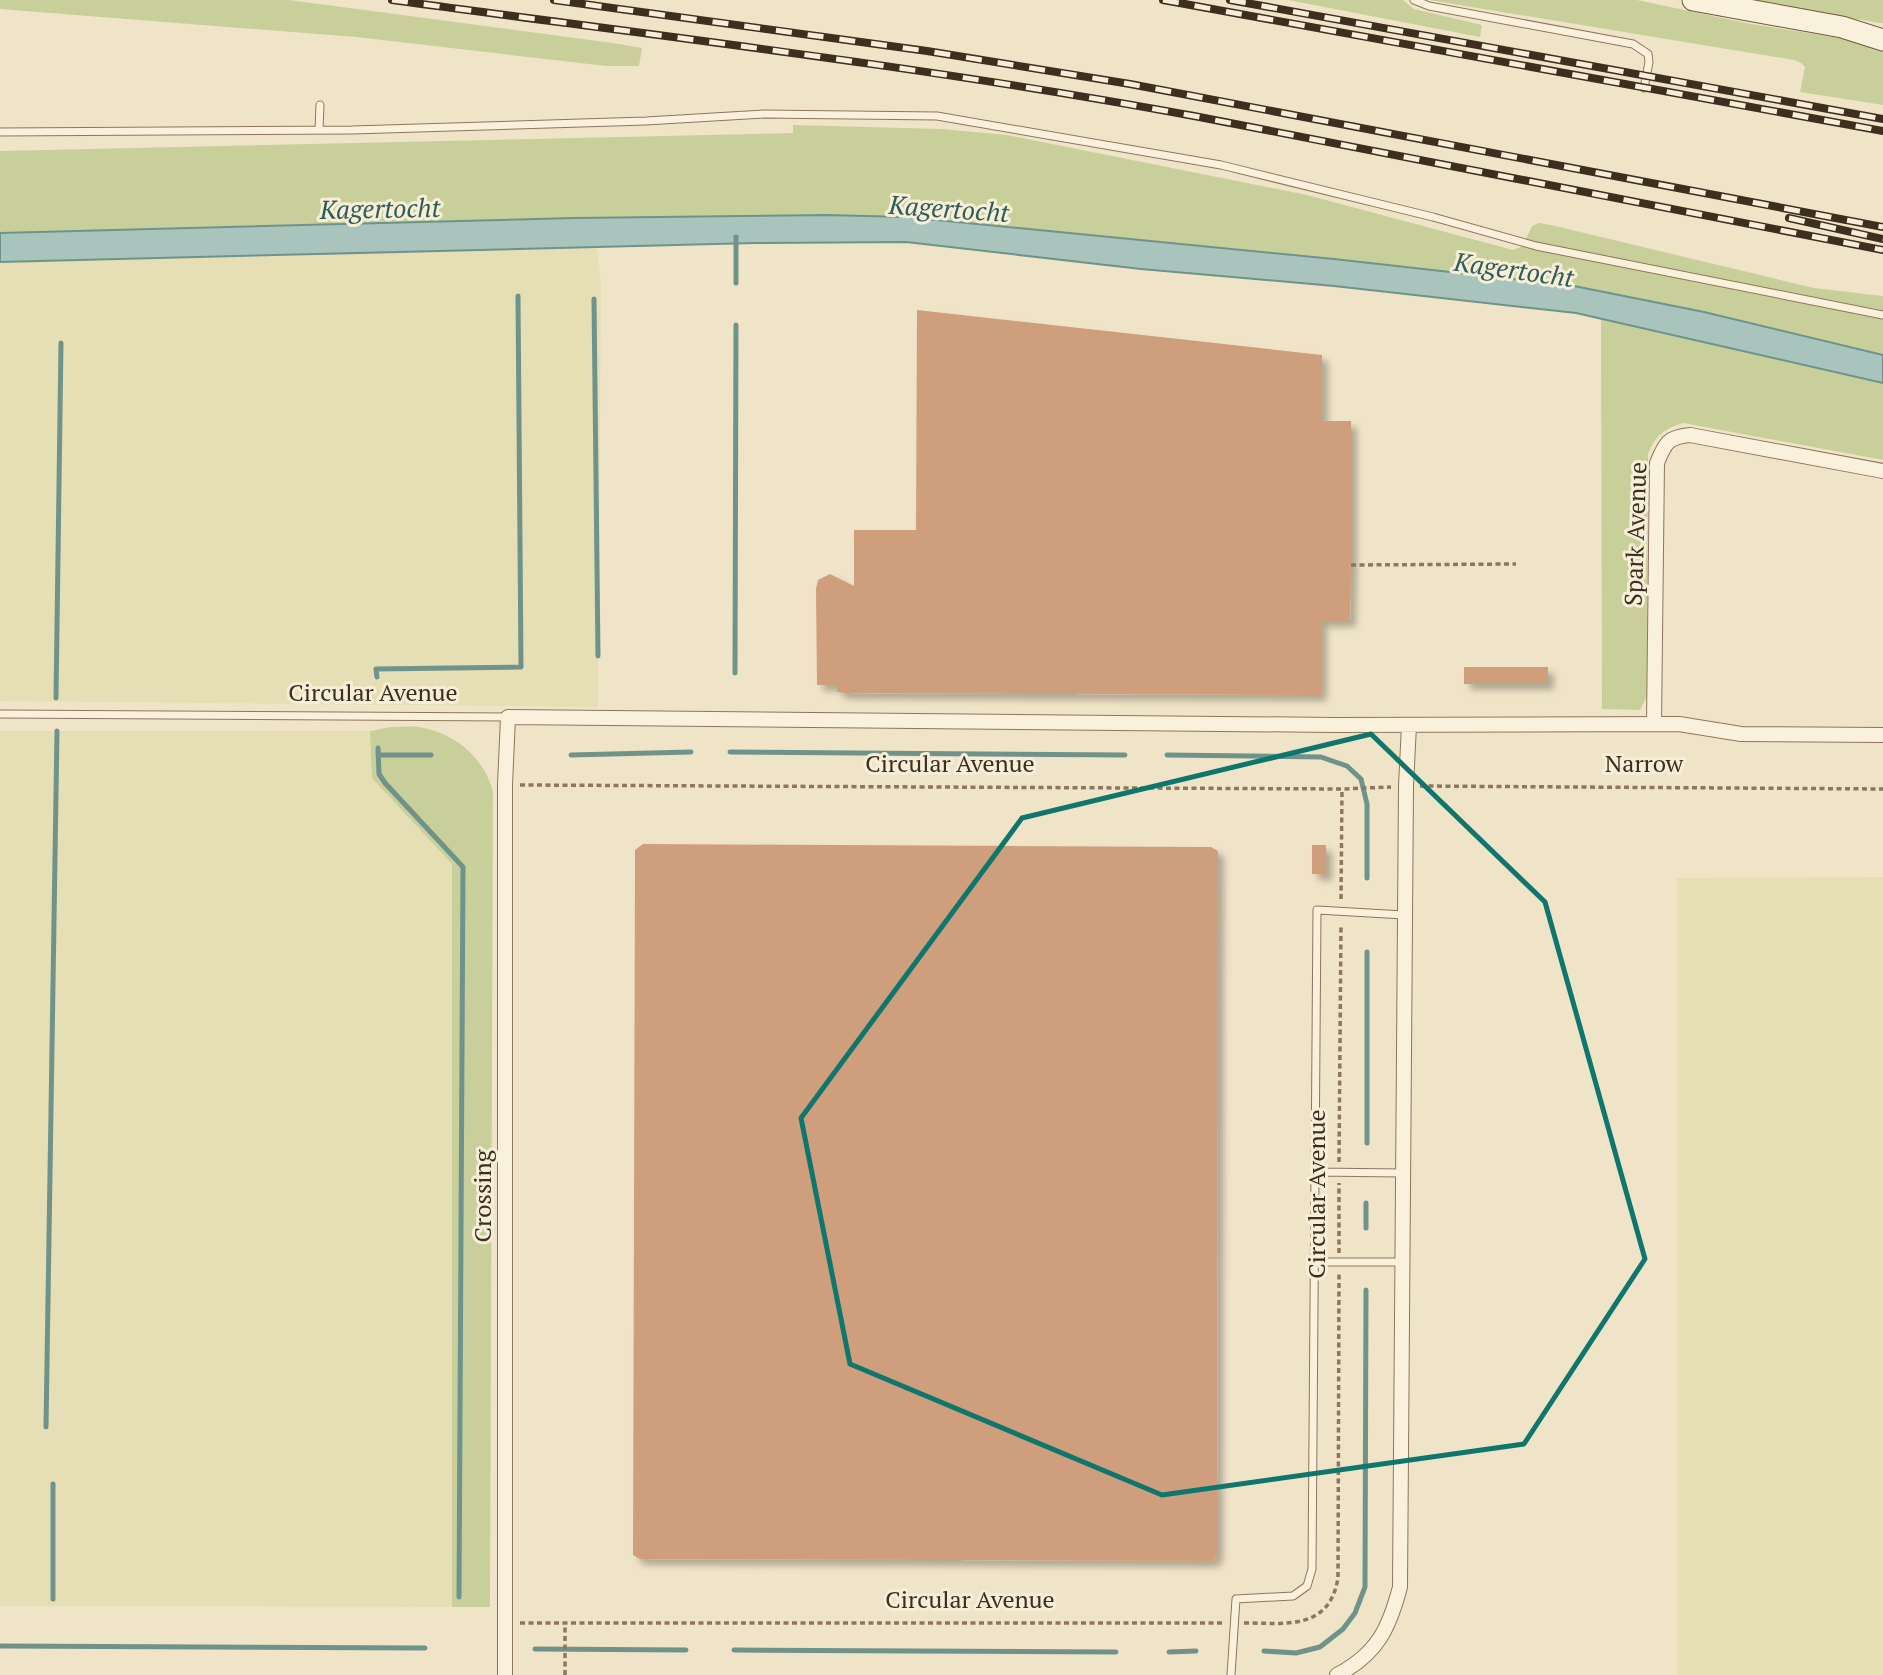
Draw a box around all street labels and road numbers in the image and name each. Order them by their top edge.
street label: Spark Avenue [1616,461,1654,607]
street label: Circular Avenue [288,676,458,708]
street label: Circular Avenue [865,747,1035,779]
street label: Narrow [1605,747,1684,779]
street label: Circular Avenue [1300,1109,1332,1279]
street label: Crossing [466,1149,498,1242]
street label: Circular Avenue [885,1583,1055,1615]

